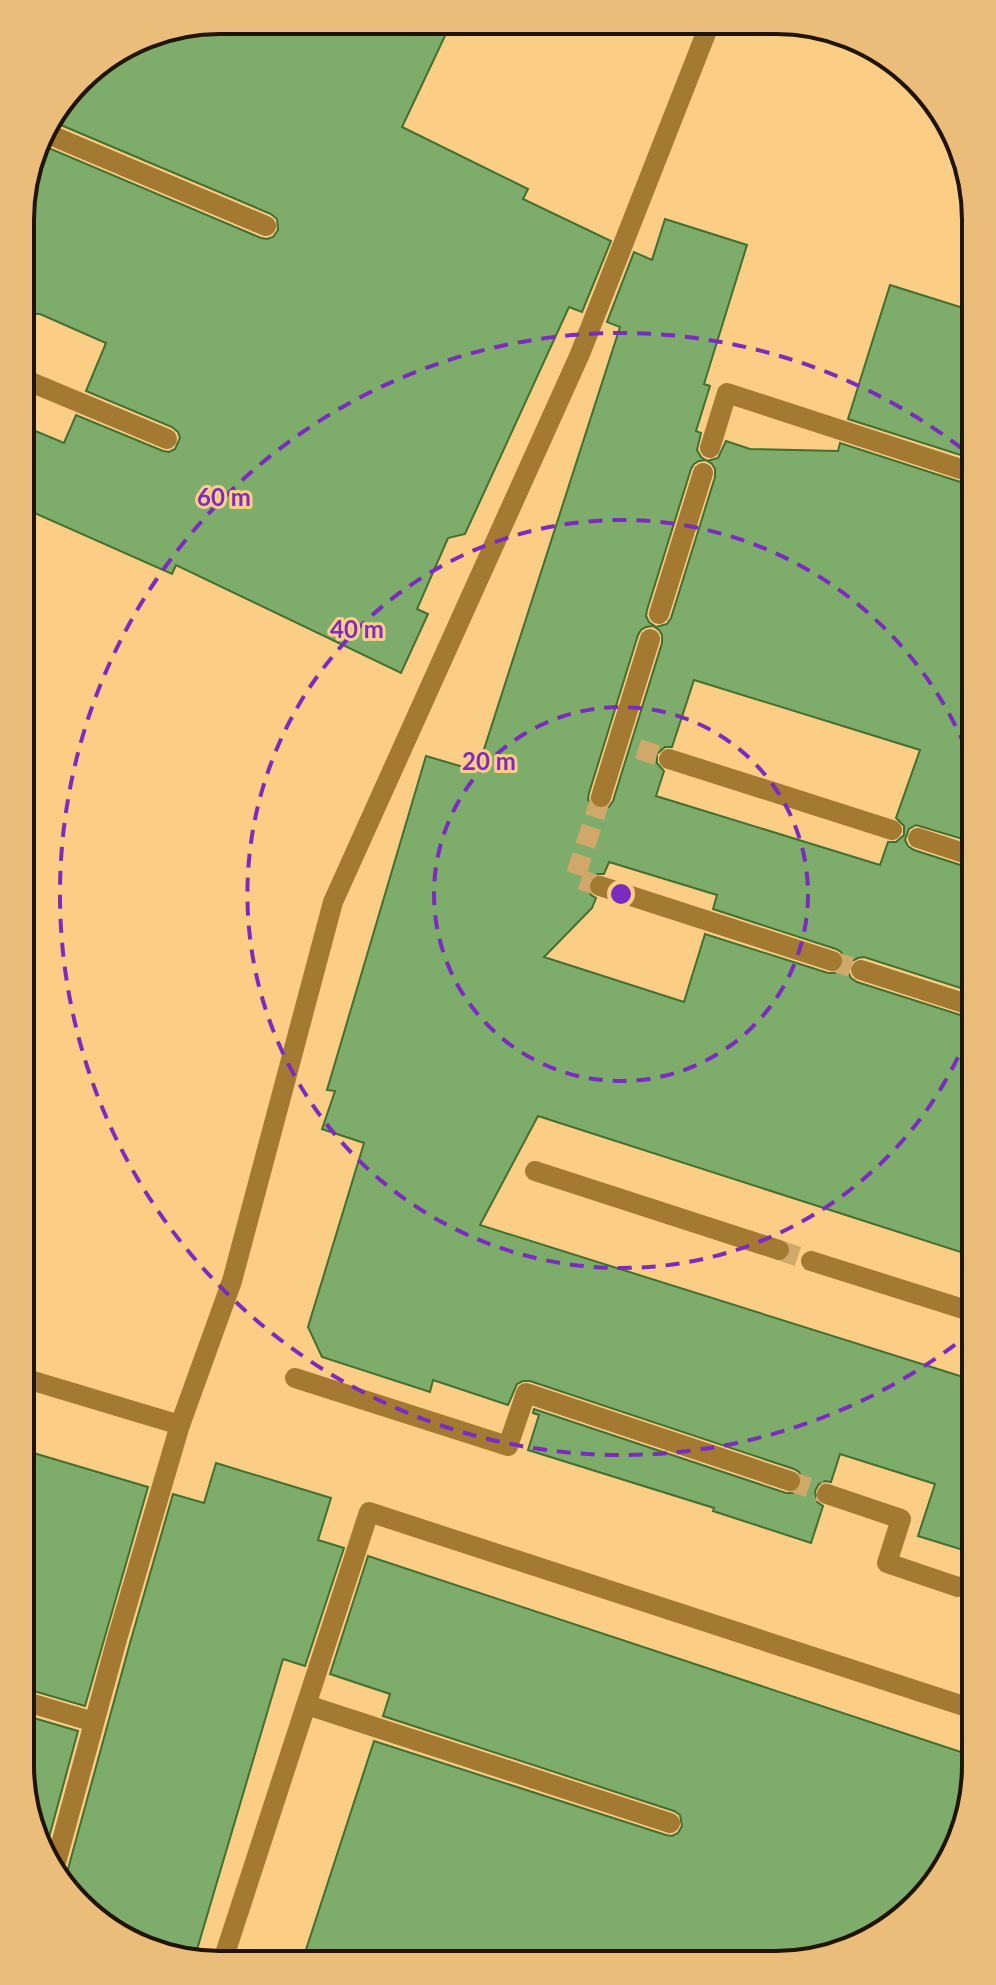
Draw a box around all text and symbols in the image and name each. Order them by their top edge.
text: 60 m [197,482,251,511]
text: 40 m [330,614,384,643]
text: 20 m [462,746,516,775]
centre of rings [607,880,635,908]

